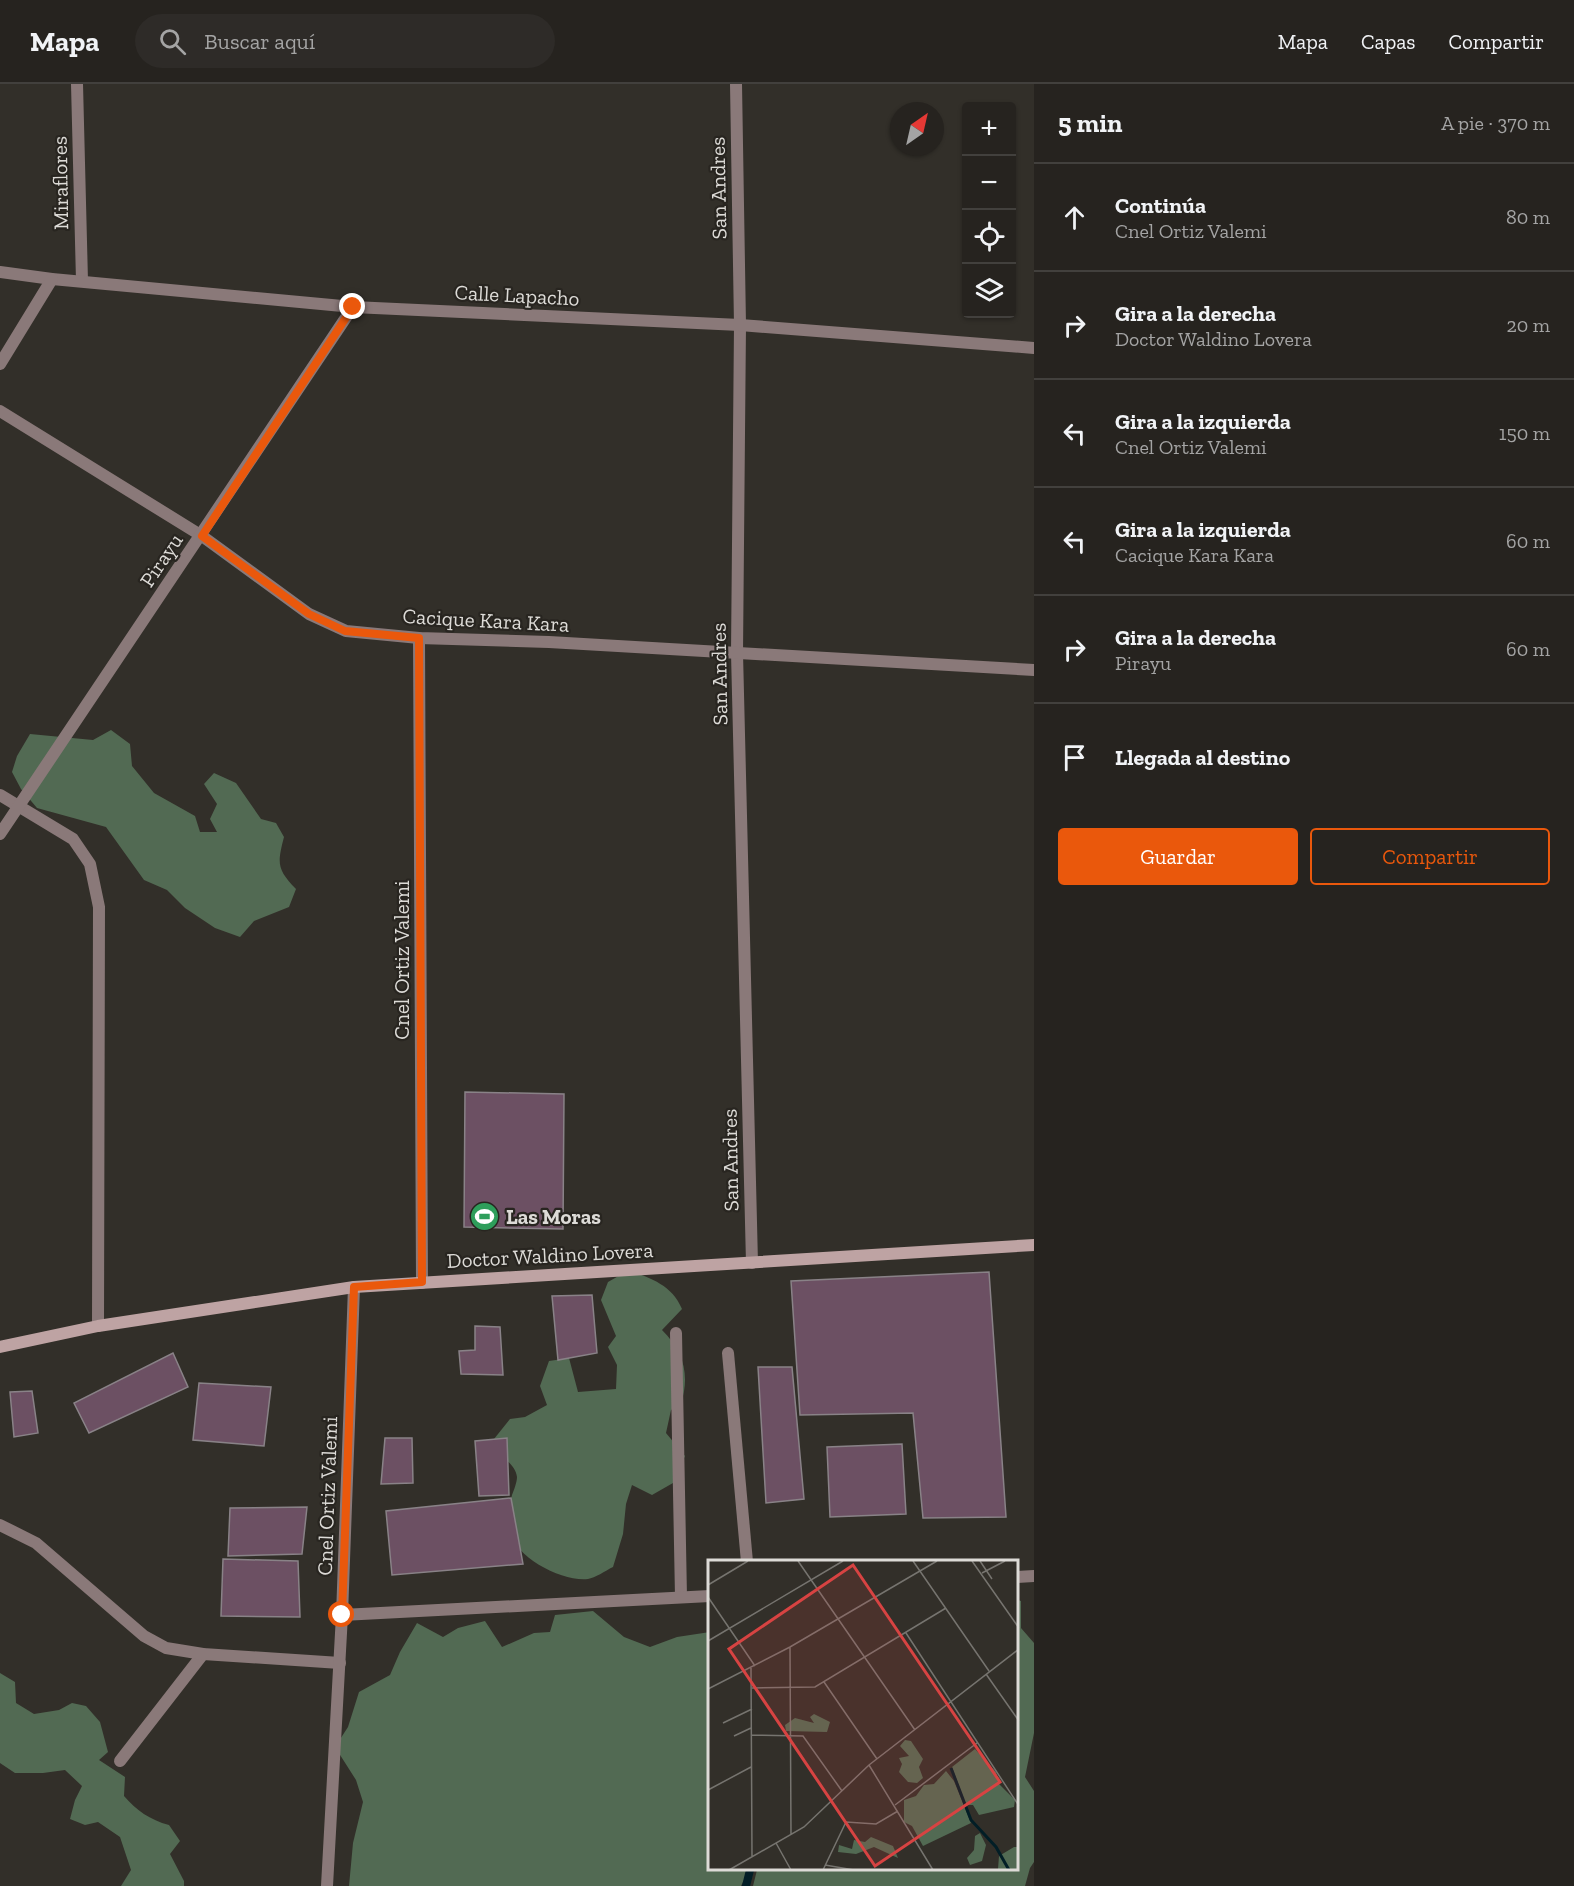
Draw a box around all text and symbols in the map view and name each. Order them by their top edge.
search box [135,14,555,68]
text: Mapa [30,25,99,58]
icon: search [156,25,189,58]
text: Buscar aquí [204,28,315,55]
text: Mapa [1278,29,1328,54]
text: Capas [1361,29,1416,54]
text: Compartir [1449,29,1544,54]
north arrow [890,102,944,156]
map controls [962,102,1016,318]
button: + [962,102,1016,156]
text: 5 min [1058,107,1122,139]
text: A pie · 370 m [1441,111,1550,135]
street label: Miraflores [47,136,73,230]
street label: San Andres [705,137,731,239]
button: − [962,156,1016,210]
text: Continúa [1115,192,1206,219]
icon: ahead [1058,201,1091,234]
text: 80 m [1506,205,1550,229]
button: locate [962,210,1016,264]
text: Cnel Ortiz Valemi [1115,219,1267,243]
button: layers [962,264,1016,318]
street label: Calle Lapacho [454,279,580,311]
route end [339,293,365,319]
text: Gira a la derecha [1115,300,1276,327]
icon: right [1058,309,1091,342]
text: 20 m [1506,313,1550,337]
text: Doctor Waldino Lovera [1115,327,1312,351]
text: Gira a la izquierda [1115,408,1291,435]
icon: left [1058,417,1091,450]
text: 150 m [1499,421,1550,445]
text: Cnel Ortiz Valemi [1115,435,1267,459]
text: Gira a la izquierda [1115,516,1291,543]
icon: left [1058,525,1091,558]
street label: Pirayu [134,528,188,591]
text: 60 m [1506,529,1550,553]
text: Cacique Kara Kara [1115,543,1274,567]
street label: Cacique Kara Kara [402,603,570,637]
street label: San Andres [706,623,732,725]
text: Gira a la derecha [1115,624,1276,651]
icon: right [1058,633,1091,666]
text: 60 m [1506,637,1550,661]
text: Pirayu [1115,651,1171,675]
icon: arrive [1058,741,1091,774]
text: Llegada al destino [1115,744,1290,771]
button: Guardar [1058,828,1298,885]
button: Compartir [1310,828,1550,885]
street label: Cnel Ortiz Valemi [389,880,414,1040]
street label: San Andres [717,1109,743,1211]
sports icon: Las Moras [469,1200,501,1232]
place label: Las Moras [506,1204,601,1229]
street label: Doctor Waldino Lovera [446,1237,654,1273]
street label: Cnel Ortiz Valemi [312,1416,342,1576]
inset map [708,1560,1019,1871]
route start [328,1601,354,1627]

